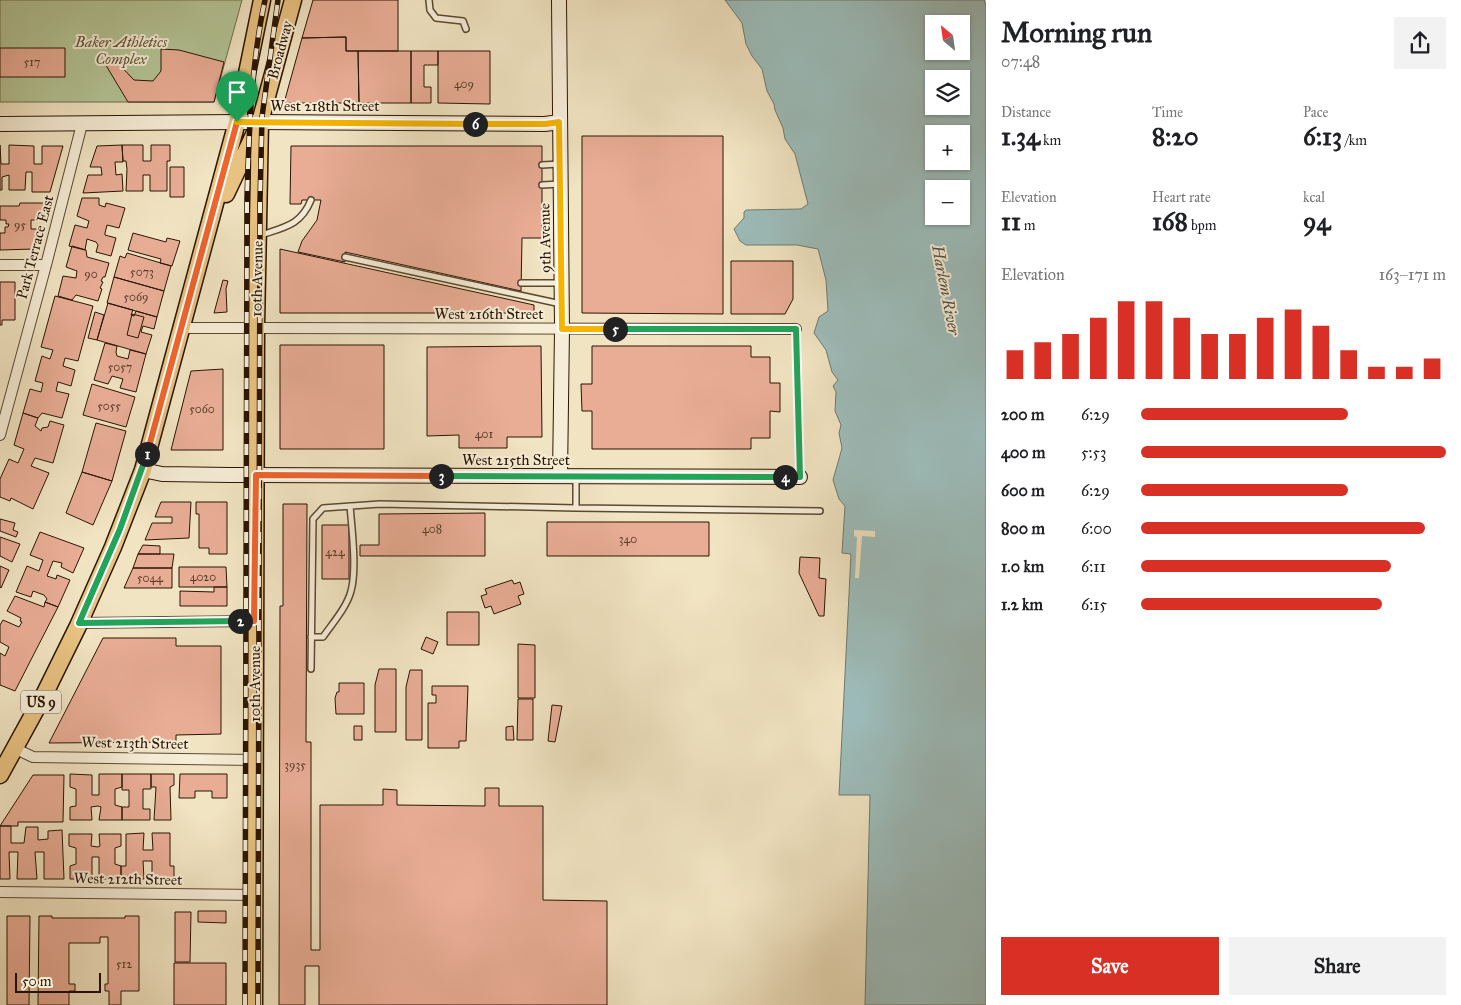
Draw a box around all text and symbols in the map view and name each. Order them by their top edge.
north arrow [925,15,970,60]
map controls [925,15,970,225]
text: Morning run [1001,15,1152,50]
button: share [1394,17,1446,69]
street label: Broadway [264,18,297,81]
park label: Baker Athletics Complex [74,33,168,69]
text: 07:48 [1001,52,1040,71]
house number: 517 [24,55,40,69]
button: layers [925,70,970,115]
pin [216,71,258,122]
house number: 409 [454,77,474,91]
icon: arrive [223,78,251,106]
street label: West 218th Street [270,97,380,115]
text: Distance [1001,104,1051,121]
text: Time [1152,104,1183,121]
text: Pace [1303,104,1328,121]
pin: 6 [462,112,488,136]
text: 6 [472,116,479,133]
text: 1.34 [1001,121,1040,152]
text: 8:20 [1152,121,1198,152]
text: 6:13 [1303,121,1342,152]
button: + [925,125,970,170]
text: km [1040,132,1061,149]
text: /km [1342,132,1367,149]
button: − [925,180,970,225]
text: Elevation [1001,189,1057,206]
text: Heart rate [1152,189,1211,206]
text: kcal [1303,189,1325,206]
street label: Park Terrace East [12,192,58,301]
street label: 9th Avenue [535,203,555,273]
text: 11 [1001,206,1021,237]
text: 168 [1152,206,1188,237]
text: 94 [1303,206,1330,237]
text: m [1021,217,1036,234]
text: bpm [1188,217,1216,234]
house number: 95 [14,218,26,232]
street label: 10th Avenue [247,241,267,317]
water label: Harlem River [928,242,964,338]
house number: 5073 [130,265,154,279]
text: Elevation [1001,265,1065,284]
text: 163–171 m [1379,265,1446,284]
house number: 90 [84,267,98,281]
house number: 5069 [123,290,149,304]
street label: West 216th Street [435,305,544,323]
pin: 5 [602,316,628,342]
text: 5 [612,321,619,338]
house number: 5057 [108,360,132,374]
house number: 5055 [97,399,121,413]
house number: 5060 [189,402,215,416]
text: 200 m [1001,405,1044,424]
text: 6:29 [1081,405,1110,424]
house number: 401 [475,427,493,441]
pin: 1 [134,442,160,466]
text: 400 m [1001,443,1045,462]
text: 5:53 [1081,443,1106,462]
text: 1 [145,446,150,463]
street label: West 215th Street [462,451,571,469]
pin: 3 [428,464,454,488]
pin: 4 [772,464,798,490]
text: 3 [439,468,444,485]
text: 4 [782,469,789,486]
text: 600 m [1001,481,1045,500]
text: 6:29 [1081,481,1110,500]
text: 800 m [1001,519,1045,538]
text: 6:00 [1081,519,1112,538]
house number: 408 [422,522,442,536]
house number: 340 [619,532,637,546]
house number: 424 [325,545,345,559]
text: 1.0 km [1001,557,1044,576]
text: 6:11 [1081,557,1106,576]
house number: 4020 [190,570,216,584]
house number: 5044 [137,571,163,585]
text: 1.2 km [1001,595,1043,614]
text: 6:15 [1081,595,1107,614]
pin: 2 [228,608,252,634]
text: 2 [237,613,244,630]
street label: 10th Avenue [246,646,264,722]
road number: US 9 [21,690,61,714]
street label: West 213th Street [81,733,190,753]
house number: 3935 [284,758,306,772]
street label: West 212th Street [73,869,183,889]
button: Save [1001,937,1219,995]
button: Share [1229,937,1446,995]
house number: 512 [116,957,132,971]
scale bar [15,970,101,993]
text: 50 m [22,973,51,990]

